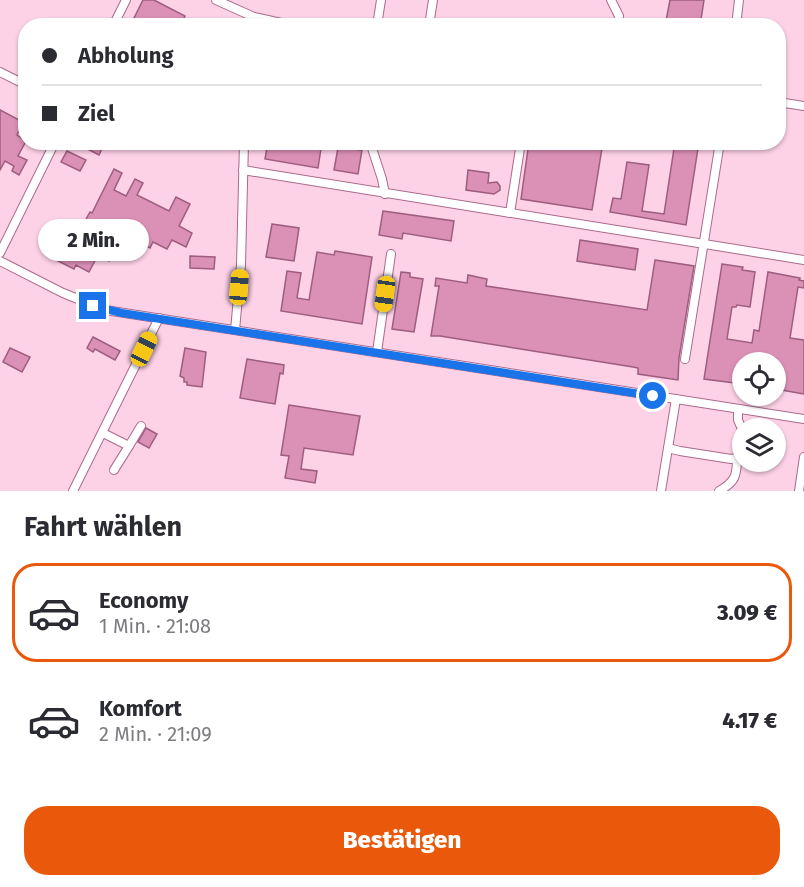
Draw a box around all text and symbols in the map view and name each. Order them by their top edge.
text: Abholung [78,42,174,69]
text: Ziel [78,100,115,127]
callout: 2 Min. [38,219,148,261]
text: 2 Min. [67,228,120,252]
car [228,268,250,306]
car [374,275,396,313]
route end [79,292,106,319]
car [128,329,160,369]
map controls [732,352,786,472]
button: locate [732,352,786,406]
route start [639,382,666,409]
button: layers [732,418,786,472]
text: Fahrt wählen [24,511,182,543]
icon: car [27,586,81,640]
text: Economy [99,587,188,614]
text: 3.09 € [717,599,777,626]
text: 1 Min. · 21:08 [99,614,211,638]
icon: car [27,694,81,748]
text: Komfort [99,695,182,722]
text: 4.17 € [722,707,777,734]
text: 2 Min. · 21:09 [99,722,212,746]
button: Bestätigen [24,806,780,875]

